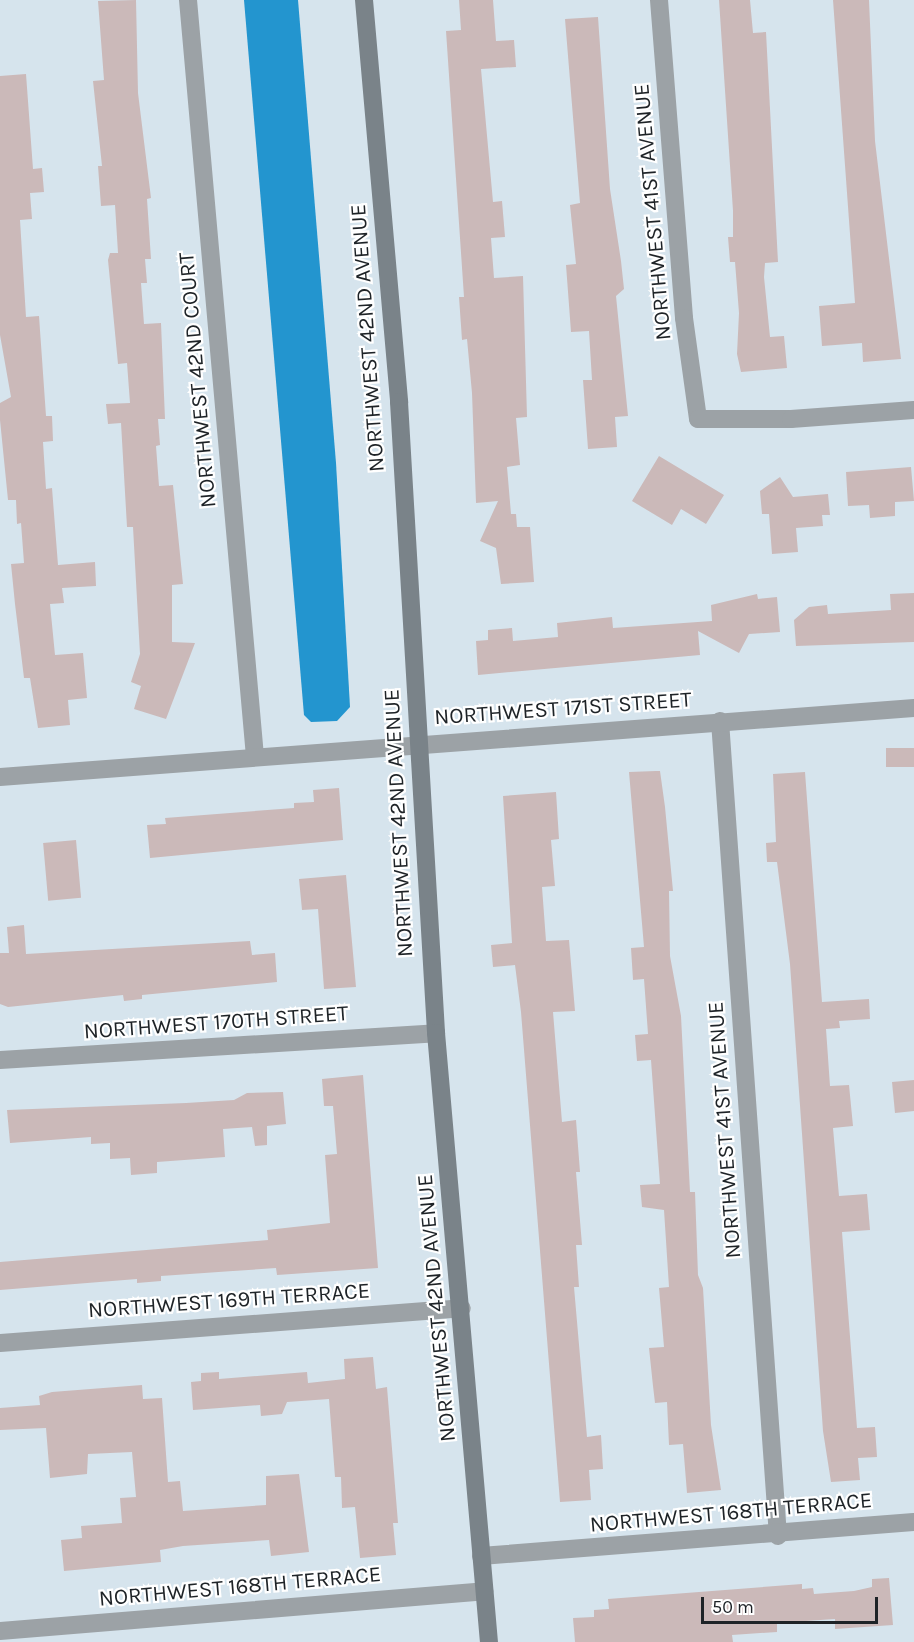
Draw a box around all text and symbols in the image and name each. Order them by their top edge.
street label: NORTHWEST 41ST AVENUE [629,83,677,341]
street label: NORTHWEST 42ND AVENUE [345,203,391,473]
street label: NORTHWEST 42ND COURT [174,251,222,509]
street label: NORTHWEST 171ST STREET [433,687,693,731]
street label: NORTHWEST 42ND AVENUE [379,688,419,958]
street label: NORTHWEST 170TH STREET [83,1001,349,1045]
street label: NORTHWEST 41ST AVENUE [703,1001,747,1259]
street label: NORTHWEST 42ND AVENUE [412,1173,462,1443]
street label: NORTHWEST 169TH TERRACE [87,1278,371,1324]
street label: NORTHWEST 168TH TERRACE [589,1488,873,1538]
street label: NORTHWEST 168TH TERRACE [98,1562,382,1612]
scale bar [704,1585,881,1623]
text: 50 m [712,1596,754,1618]

